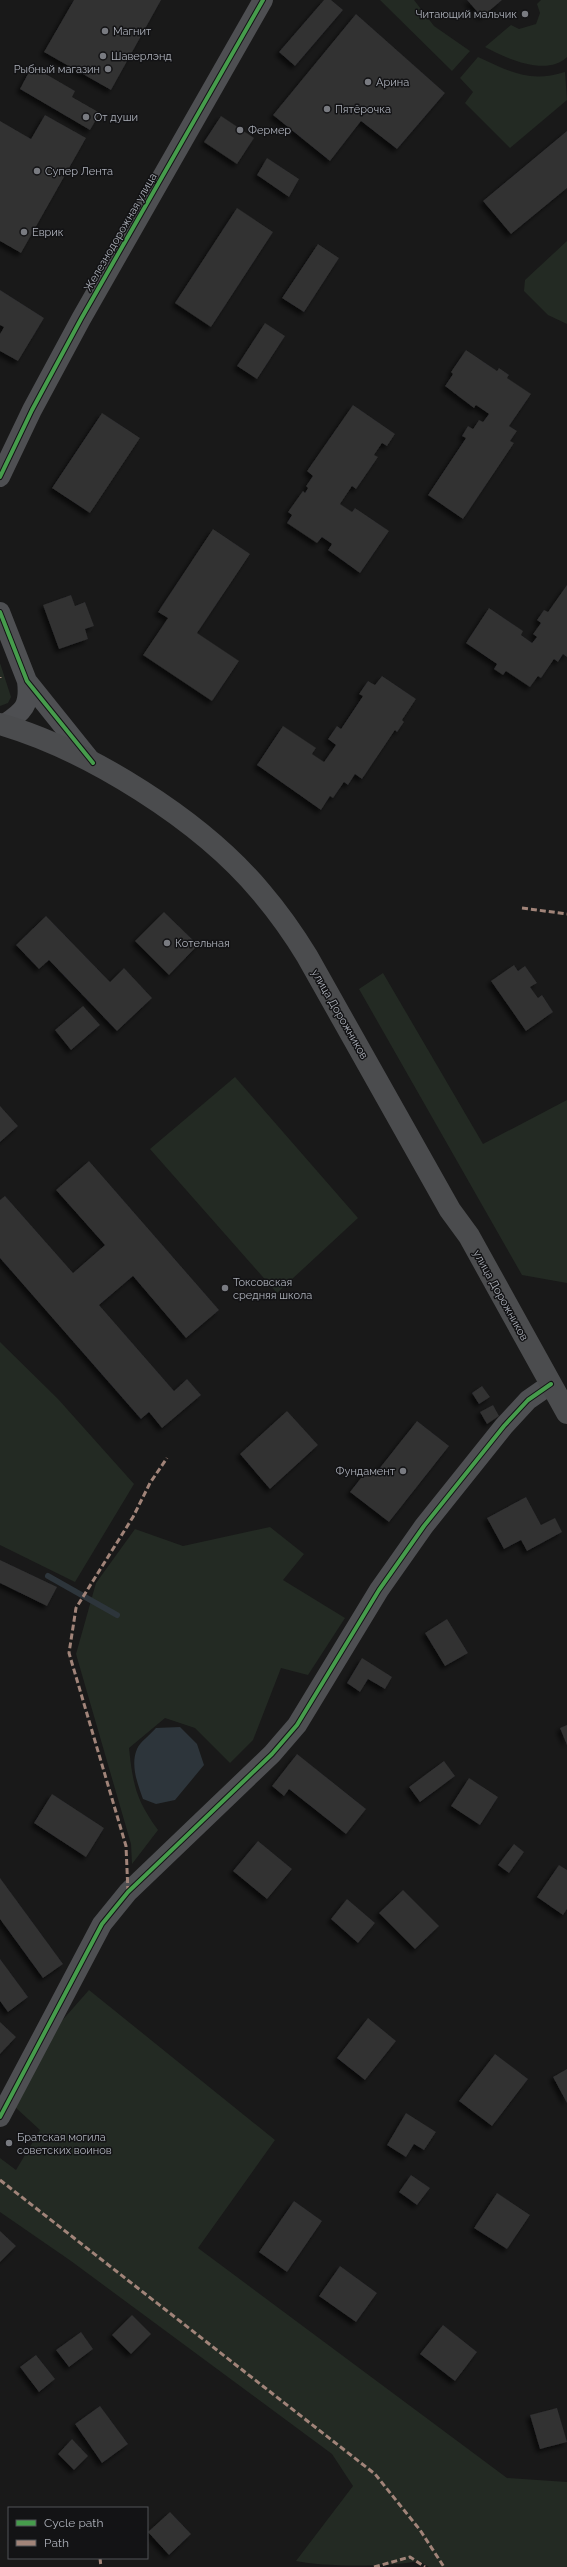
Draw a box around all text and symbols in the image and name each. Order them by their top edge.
place label: Читающий мальчик [415,8,517,21]
marker: Читающий мальчик [520,9,530,19]
place label: Магнит [113,25,152,38]
marker: Магнит [100,26,110,36]
place label: Шаверлэнд [111,50,172,63]
marker: Шаверлэнд [98,51,108,61]
place label: Рыбный магазин [14,63,100,76]
marker: Рыбный магазин [103,64,113,74]
place label: Арина [376,76,409,89]
marker: Арина [363,77,373,87]
place label: Пятёрочка [335,103,391,116]
marker: Пятёрочка [322,104,332,114]
place label: От души [94,111,138,124]
marker: От души [81,112,91,122]
place label: Фермер [248,124,291,137]
marker: Фермер [235,125,245,135]
place label: Супер Лента [45,165,113,178]
marker: Супер Лента [32,166,42,176]
street label: Железнодорожная улица [81,171,160,294]
place label: Еврик [32,226,64,239]
marker: Еврик [19,227,29,237]
place label: Котельная [175,937,230,950]
marker: Котельная [162,938,172,948]
street label: улица Дорожников [309,967,371,1062]
street label: улица Дорожников [470,1248,531,1343]
place label: Токсовская средняя школа [233,1276,312,1302]
marker: Токсовская средняя школа [220,1283,230,1293]
place label: Фундамент [336,1465,396,1478]
marker: Фундамент [398,1466,408,1476]
place label: Братская могила советских воинов [17,2131,112,2157]
marker: Братская могила советских воинов [4,2138,14,2148]
legend [8,2507,148,2559]
text: Cycle path [44,2516,103,2530]
text: Path [44,2536,69,2550]

